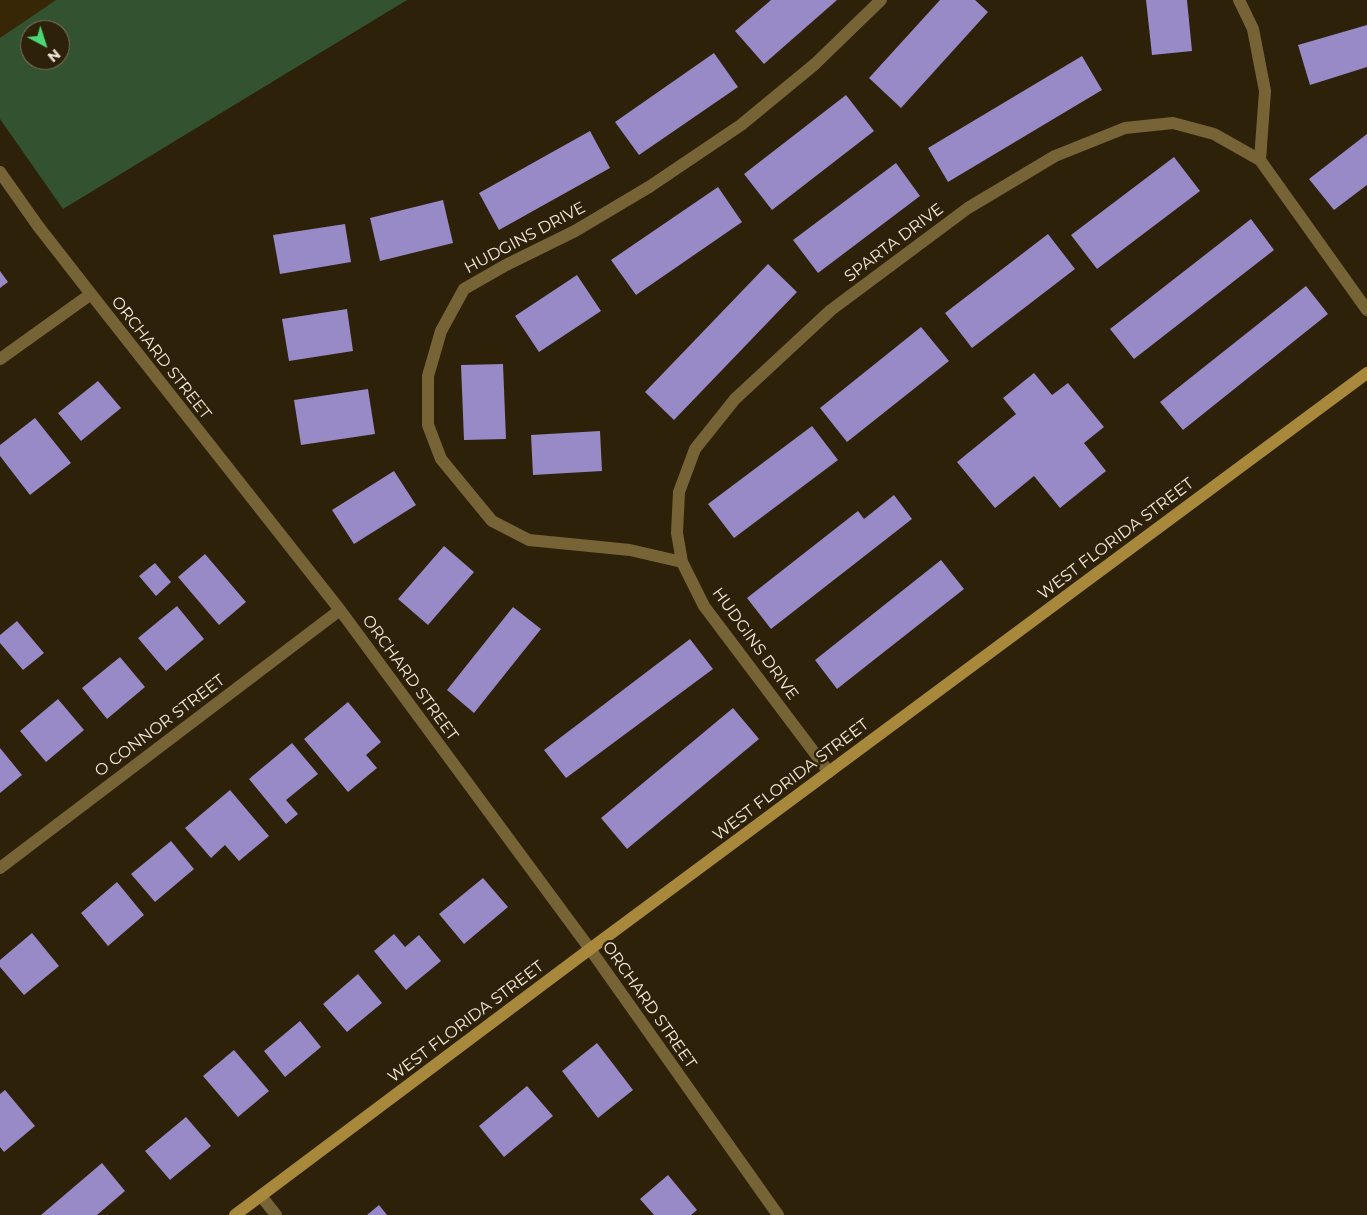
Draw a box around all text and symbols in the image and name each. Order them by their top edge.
north arrow [20,20,70,70]
text: N [44,45,64,66]
street label: HUDGINS DRIVE [461,198,589,278]
street label: SPARTA DRIVE [841,200,947,286]
street label: ORCHARD STREET [107,293,215,423]
street label: WEST FLORIDA STREET [1034,474,1198,604]
street label: HUDGINS DRIVE [708,584,802,704]
street label: ORCHARD STREET [358,611,462,745]
street label: O CONNOR STREET [91,671,229,781]
street label: WEST FLORIDA STREET [709,715,873,845]
street label: ORCHARD STREET [598,938,700,1072]
street label: WEST FLORIDA STREET [384,957,548,1087]

